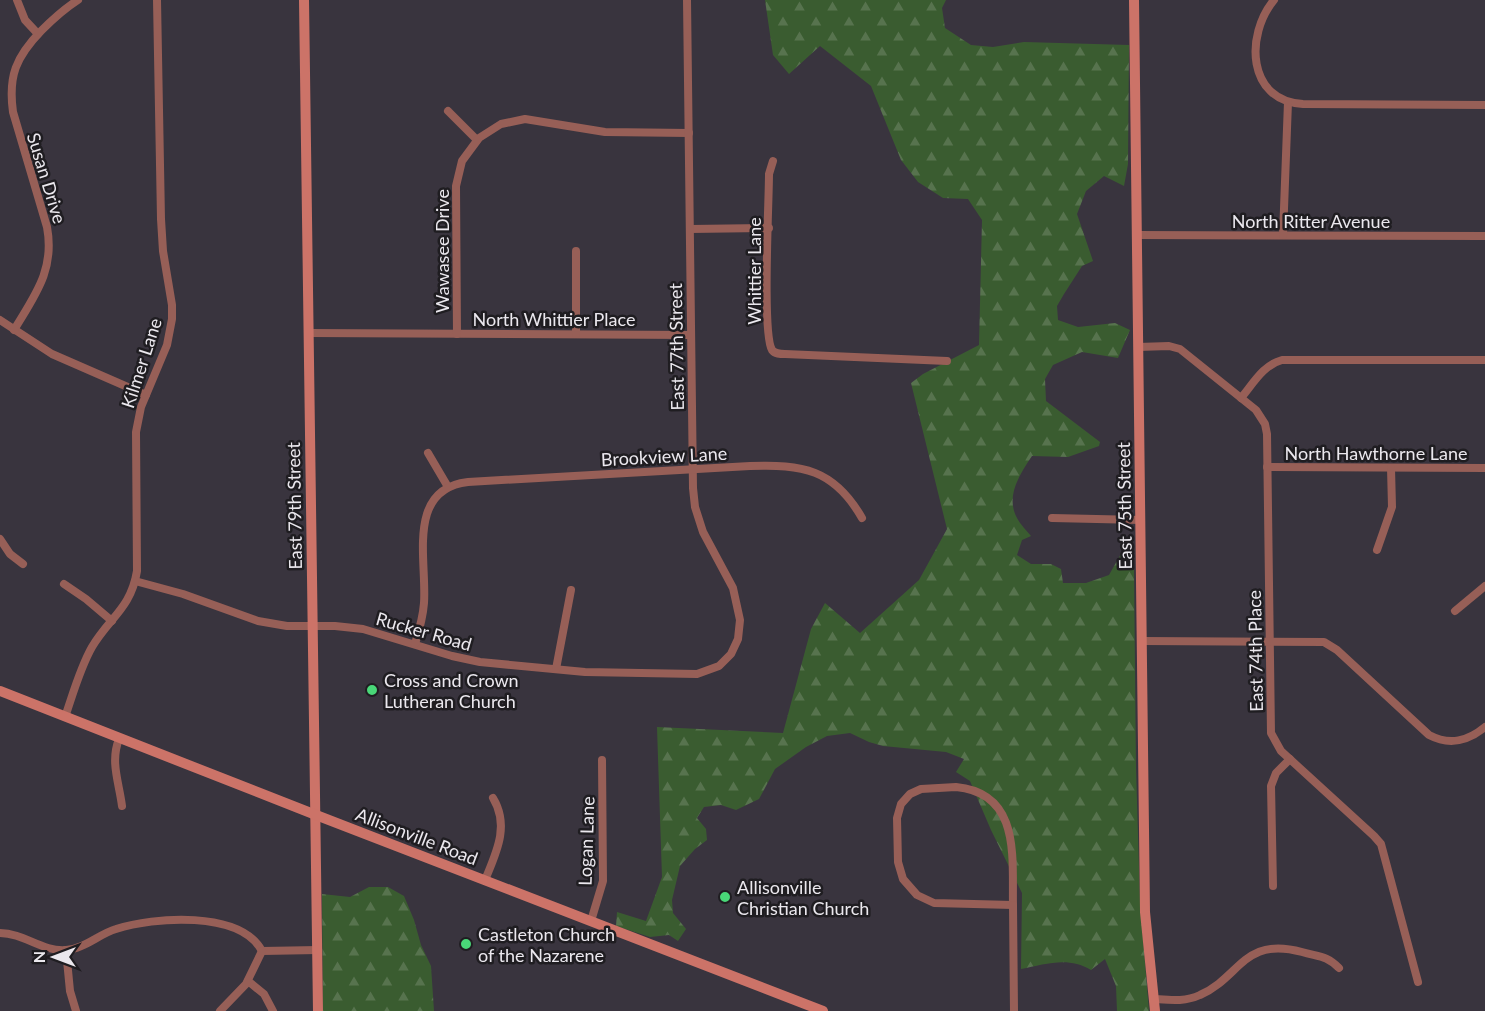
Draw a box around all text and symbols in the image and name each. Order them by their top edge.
street label: Susan Drive [23,130,71,226]
street label: Wawasee Drive [431,189,453,313]
street label: North Ritter Avenue [1232,210,1390,232]
street label: Whittier Lane [743,217,765,325]
street label: East 77th Street [664,283,688,411]
street label: North Whittier Place [473,308,635,330]
street label: Kilmer Lane [116,315,166,411]
street label: East 79th Street [282,442,306,570]
street label: Brookview Lane [600,442,728,470]
street label: East 75th Street [1112,442,1136,570]
street label: North Hawthorne Lane [1285,442,1467,464]
street label: East 74th Place [1243,590,1267,712]
street label: Rucker Road [374,607,474,655]
place label: Cross and Crown Lutheran Church [384,669,519,712]
marker: Cross and Crown Lutheran Church [365,683,379,697]
street label: Logan Lane [573,796,599,886]
street label: Allisonville Road [353,803,481,869]
place label: Allisonville Christian Church [737,876,869,919]
marker: Allisonville Christian Church [718,890,732,904]
place label: Castleton Church of the Nazarene [478,923,615,966]
north arrow [24,927,84,987]
marker: Castleton Church of the Nazarene [459,937,473,951]
text: N [29,951,48,963]

